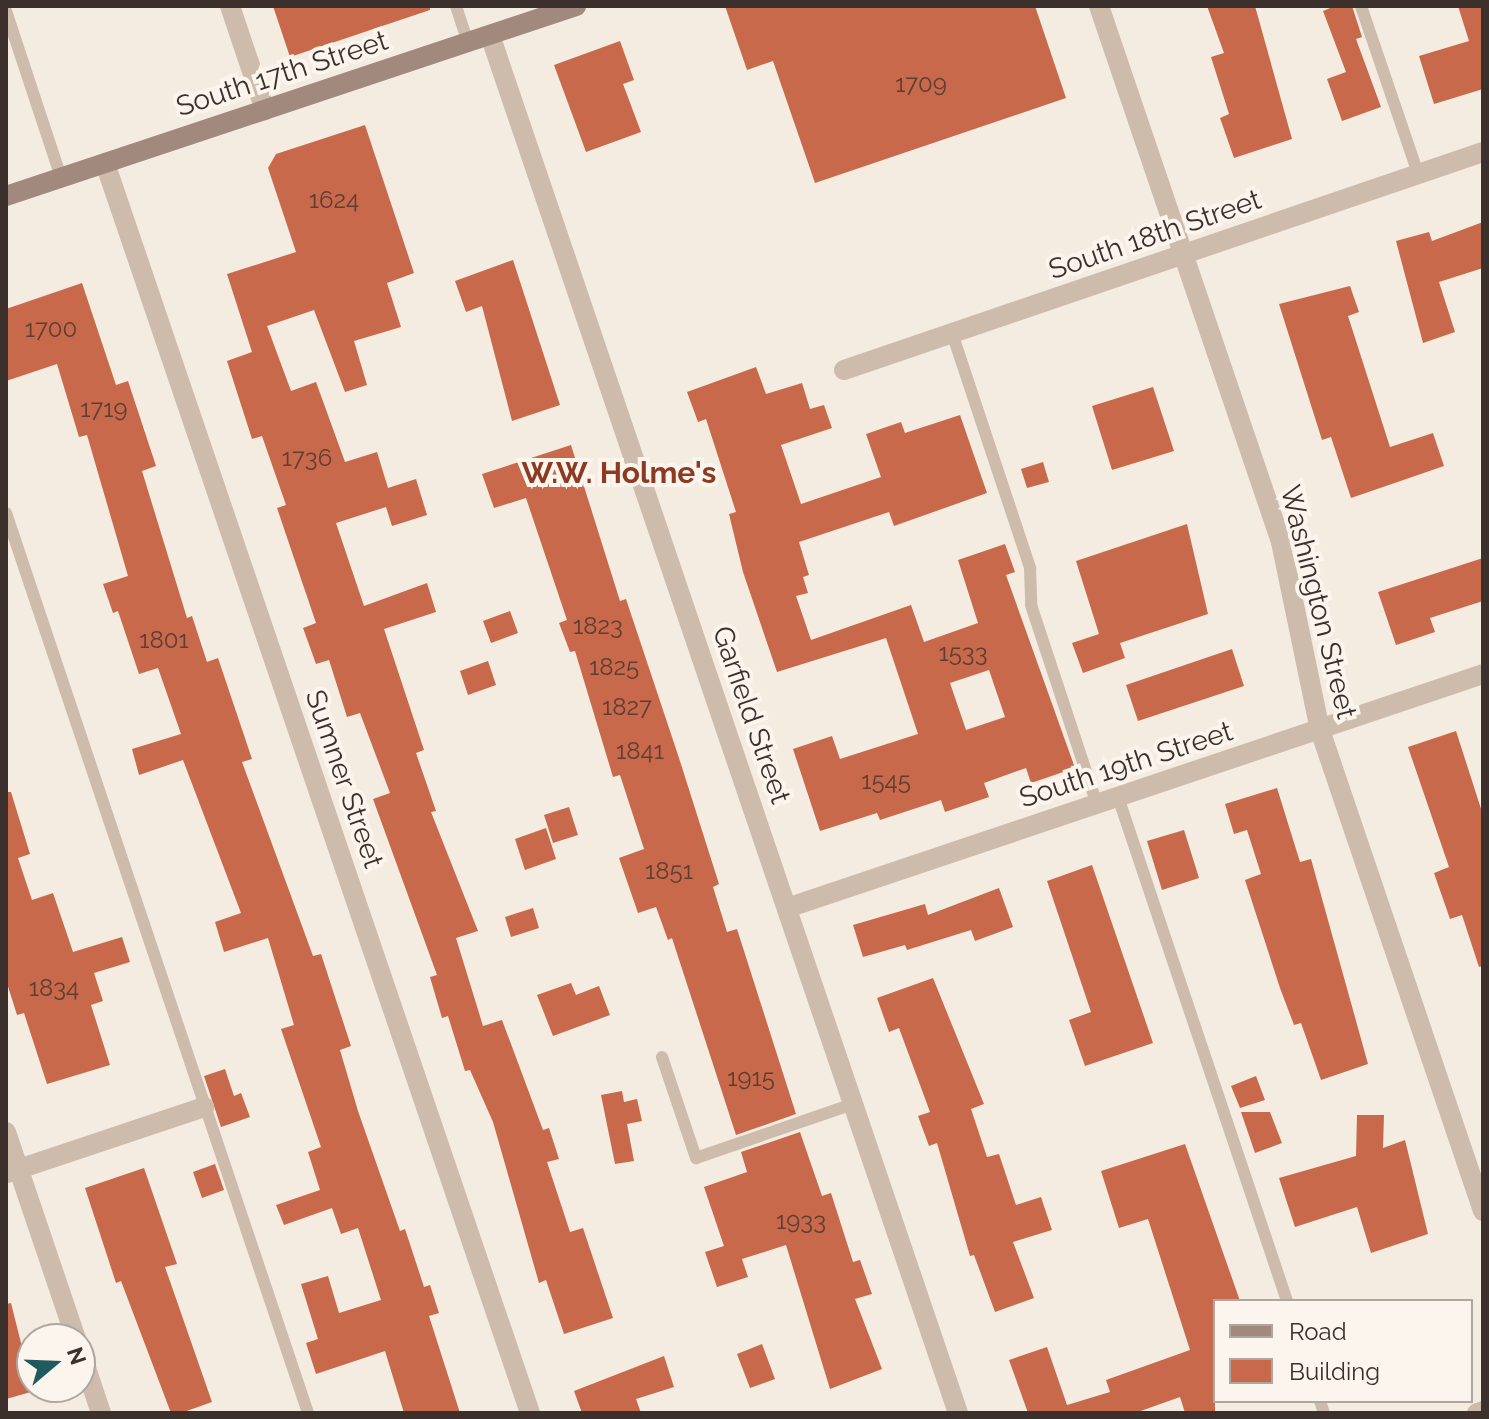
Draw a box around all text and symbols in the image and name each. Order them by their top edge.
street label: South 17th Street [172,24,392,124]
house number: 1709 [895,70,947,98]
street label: South 18th Street [1044,183,1266,287]
house number: 1624 [309,186,359,214]
house number: 1700 [25,315,77,343]
house number: 1719 [80,395,128,423]
house number: 1736 [282,444,332,472]
district label: W.W. Holme's [522,455,716,491]
street label: Washington Street [1273,482,1363,722]
house number: 1823 [573,612,623,640]
street label: Garfield Street [705,622,797,808]
house number: 1801 [139,626,189,654]
house number: 1533 [939,639,987,667]
house number: 1825 [589,653,639,681]
street label: Sumner Street [298,685,390,873]
house number: 1827 [602,693,652,721]
street label: South 19th Street [1015,715,1237,815]
house number: 1841 [616,737,664,765]
house number: 1545 [861,767,911,795]
house number: 1851 [645,857,693,885]
house number: 1834 [29,974,79,1002]
house number: 1915 [727,1064,775,1092]
house number: 1933 [776,1207,826,1235]
legend [1213,1299,1473,1403]
text: Road [1289,1317,1347,1346]
north arrow [16,1323,96,1403]
text: N [62,1344,92,1368]
text: Building [1289,1357,1380,1386]

